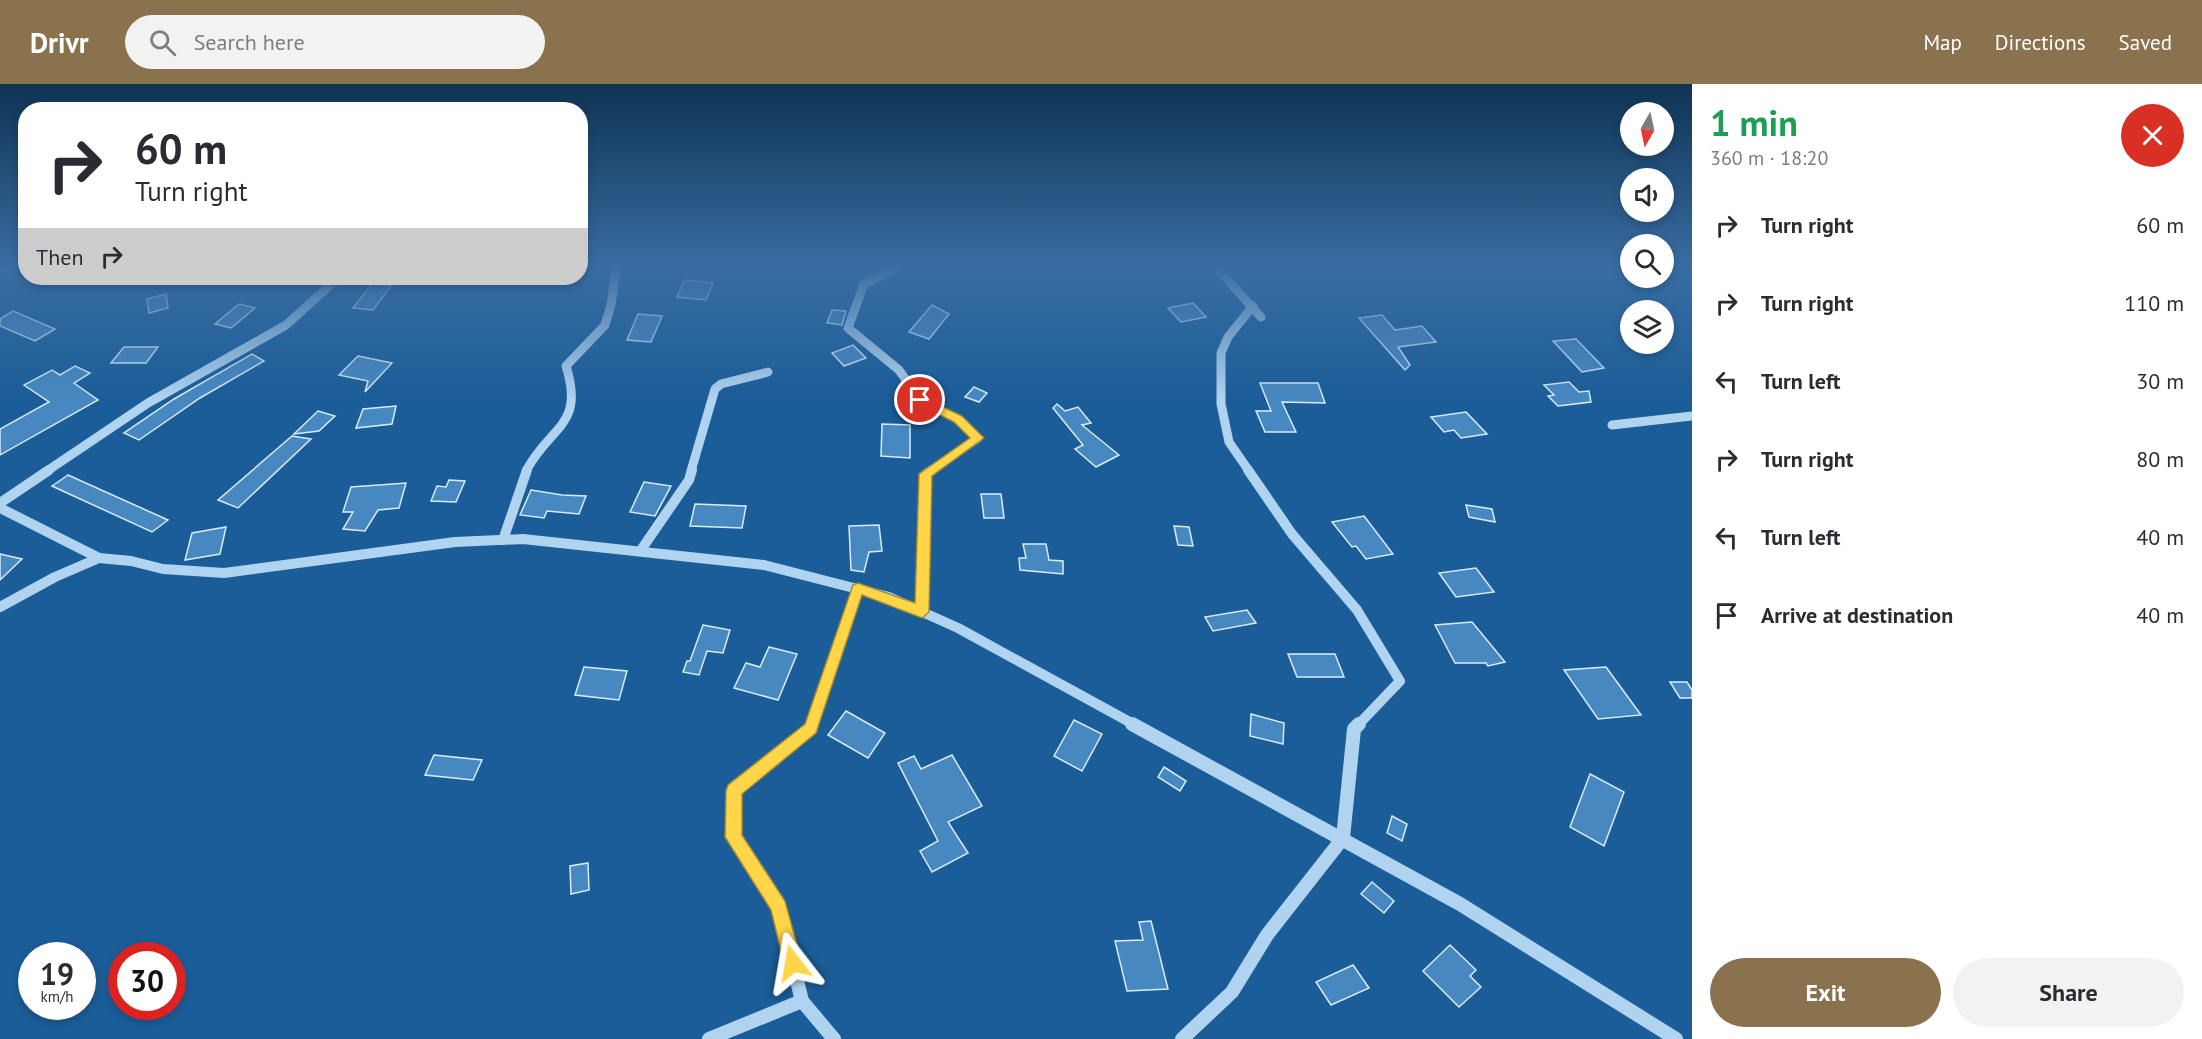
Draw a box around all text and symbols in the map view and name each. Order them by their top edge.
search box [125,15,545,69]
text: Drivr [30,24,89,61]
icon: search [146,26,179,59]
text: Search here [194,28,305,56]
text: Map [1923,29,1962,56]
text: Directions [1995,29,2086,56]
text: Saved [2119,29,2172,56]
text: 1 min [1710,99,1798,146]
north arrow [1620,102,1674,156]
map controls [1620,102,1674,354]
button: close [2121,104,2184,167]
text: 60 m [135,121,227,176]
icon: right [36,126,114,204]
text: 360 m · 18:20 [1710,145,1828,171]
button: sound [1620,168,1674,222]
text: Turn right [135,174,248,208]
icon: right [1710,209,1743,242]
text: Turn right [1761,211,1853,239]
text: 60 m [2136,211,2184,239]
button: search [1620,234,1674,288]
icon: right [95,240,128,273]
text: Then [36,243,83,271]
icon: right [1710,287,1743,320]
text: Turn right [1761,289,1853,317]
text: 110 m [2124,289,2184,317]
button: layers [1620,300,1674,354]
icon: left [1710,365,1743,398]
text: Turn left [1761,367,1841,395]
text: 30 m [2136,367,2184,395]
pin [894,374,945,425]
icon: arrive [903,383,936,416]
icon: right [1710,443,1743,476]
text: Turn right [1761,445,1853,473]
text: 80 m [2136,445,2184,473]
icon: left [1710,521,1743,554]
text: Turn left [1761,523,1841,551]
text: 40 m [2136,523,2184,551]
icon: arrive [1710,599,1743,632]
text: Arrive at destination [1761,601,1953,629]
text: 40 m [2136,601,2184,629]
position arrow [761,931,825,995]
speed limit sign: 30 [108,942,186,1020]
text: 19 [40,954,74,993]
button: Exit [1710,958,1941,1027]
button: Share [1953,958,2184,1027]
text: km/h [41,987,73,1006]

